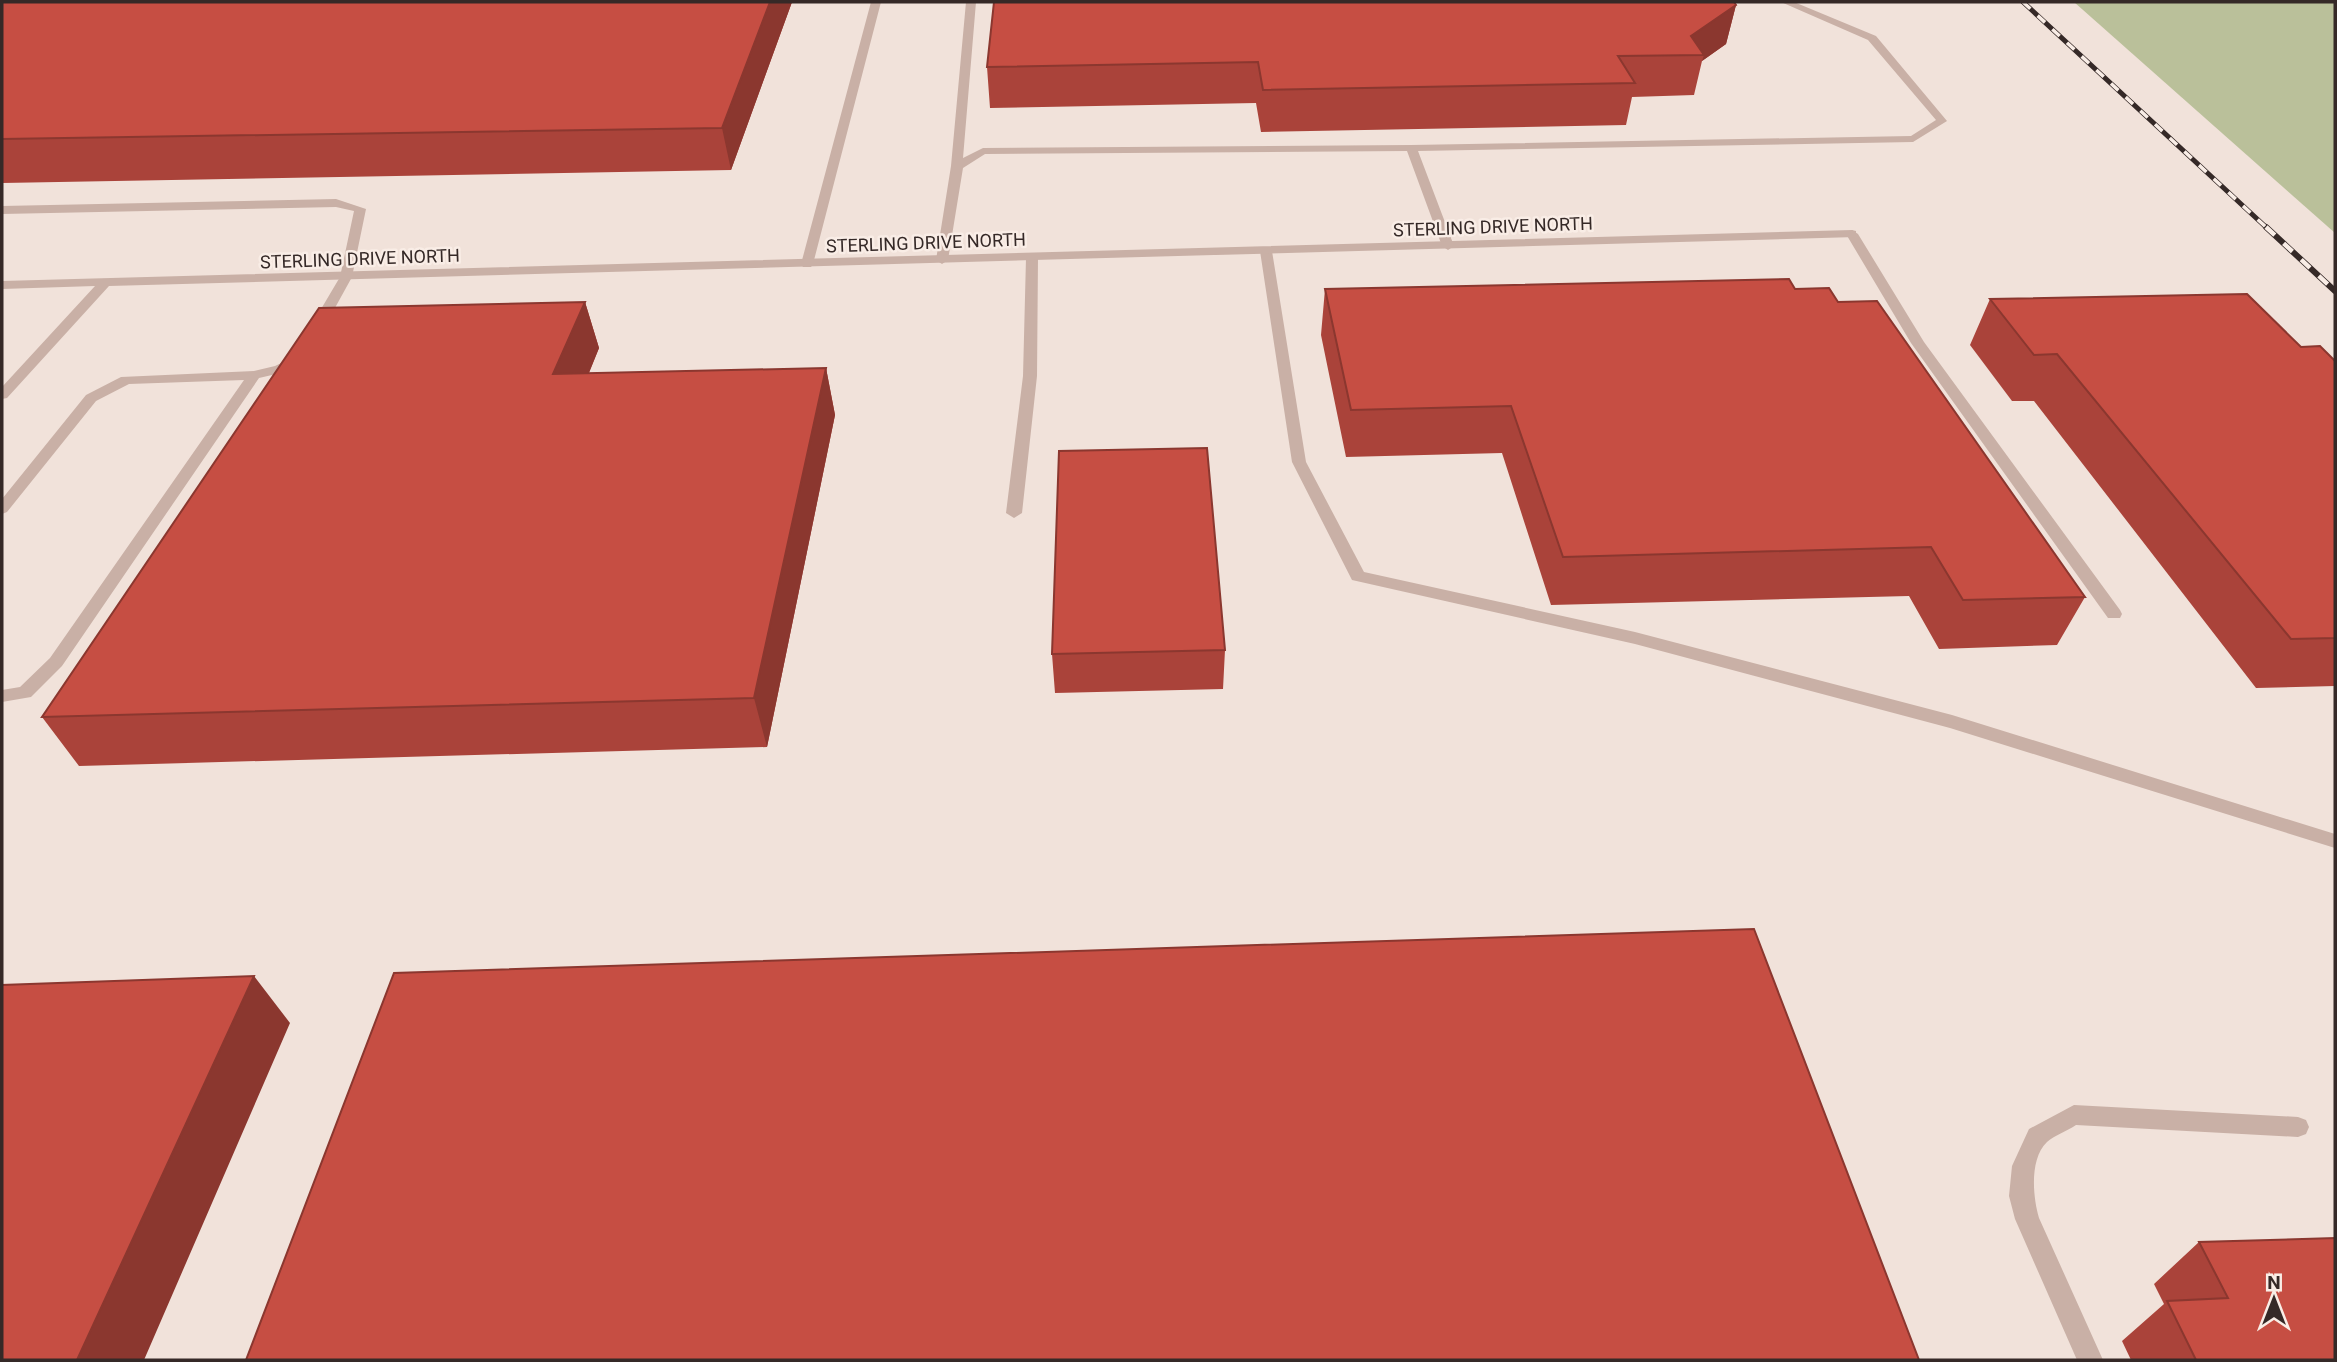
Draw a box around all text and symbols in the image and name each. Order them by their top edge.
street label: STERLING DRIVE NORTH [1393,213,1593,240]
street label: STERLING DRIVE NORTH [826,229,1026,256]
street label: STERLING DRIVE NORTH [260,245,460,272]
north arrow [2239,1264,2309,1334]
text: N [2267,1271,2281,1294]

